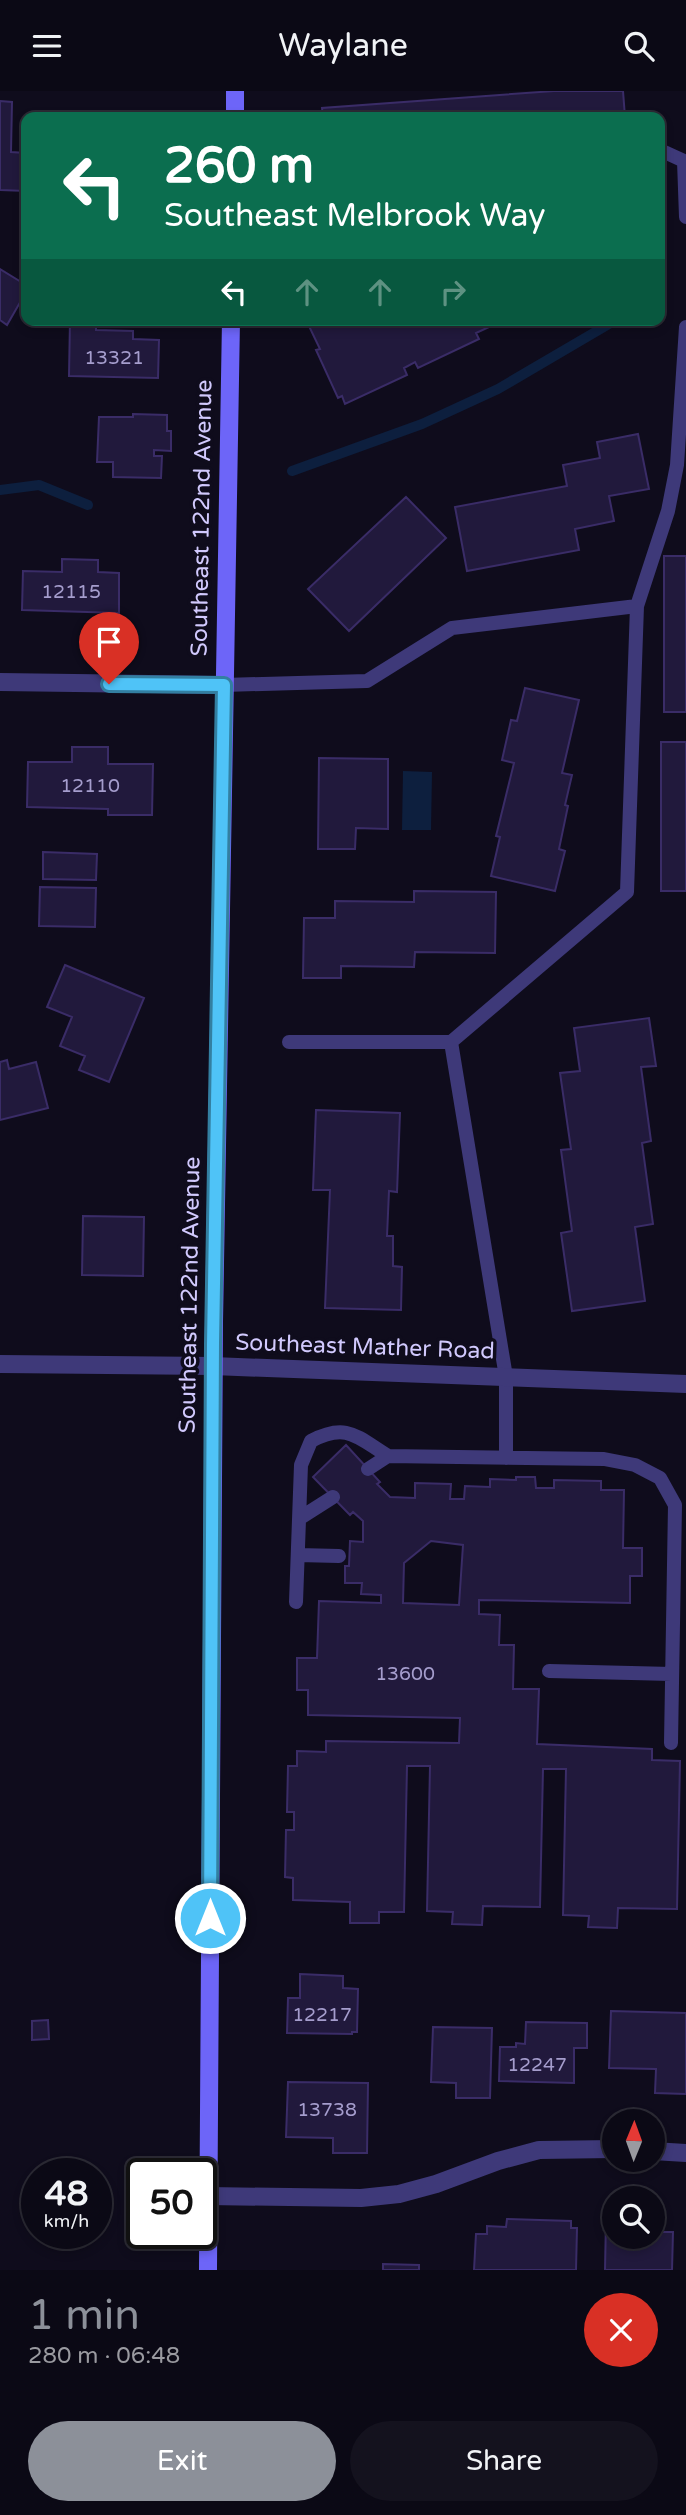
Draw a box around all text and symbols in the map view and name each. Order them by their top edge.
icon: menu [28,27,66,65]
text: Waylane [278,27,408,65]
icon: search [620,27,658,65]
text: 260 m [164,137,314,196]
icon: left [49,140,140,231]
text: Southeast Melbrook Way [164,197,545,235]
icon: left [215,273,253,311]
icon: ahead [288,273,326,311]
icon: ahead [361,273,399,311]
icon: right [434,273,472,311]
house number: 13321 [84,347,144,369]
street label: Southeast 122nd Avenue [186,379,218,657]
house number: 12115 [41,581,101,603]
pin [79,612,139,684]
icon: arrive [90,623,128,661]
house number: 12110 [60,775,120,797]
street label: Southeast 122nd Avenue [174,1156,206,1434]
street label: Southeast Mather Road [235,1328,495,1366]
house number: 13600 [375,1663,435,1685]
position arrow [173,1881,247,1955]
house number: 12217 [292,2004,352,2026]
house number: 12247 [507,2054,567,2076]
house number: 13738 [297,2099,357,2121]
north arrow [602,2109,665,2172]
map controls [602,2109,665,2249]
speed limit sign: 50 [126,2158,217,2249]
text: 48 [45,2173,88,2215]
button: search [602,2186,665,2249]
text: km/h [44,2210,89,2232]
text: 1 min [28,2290,140,2341]
button: close [584,2293,658,2367]
text: 280 m · 06:48 [28,2342,180,2370]
button: Exit [28,2421,336,2501]
button: Share [350,2421,658,2501]

